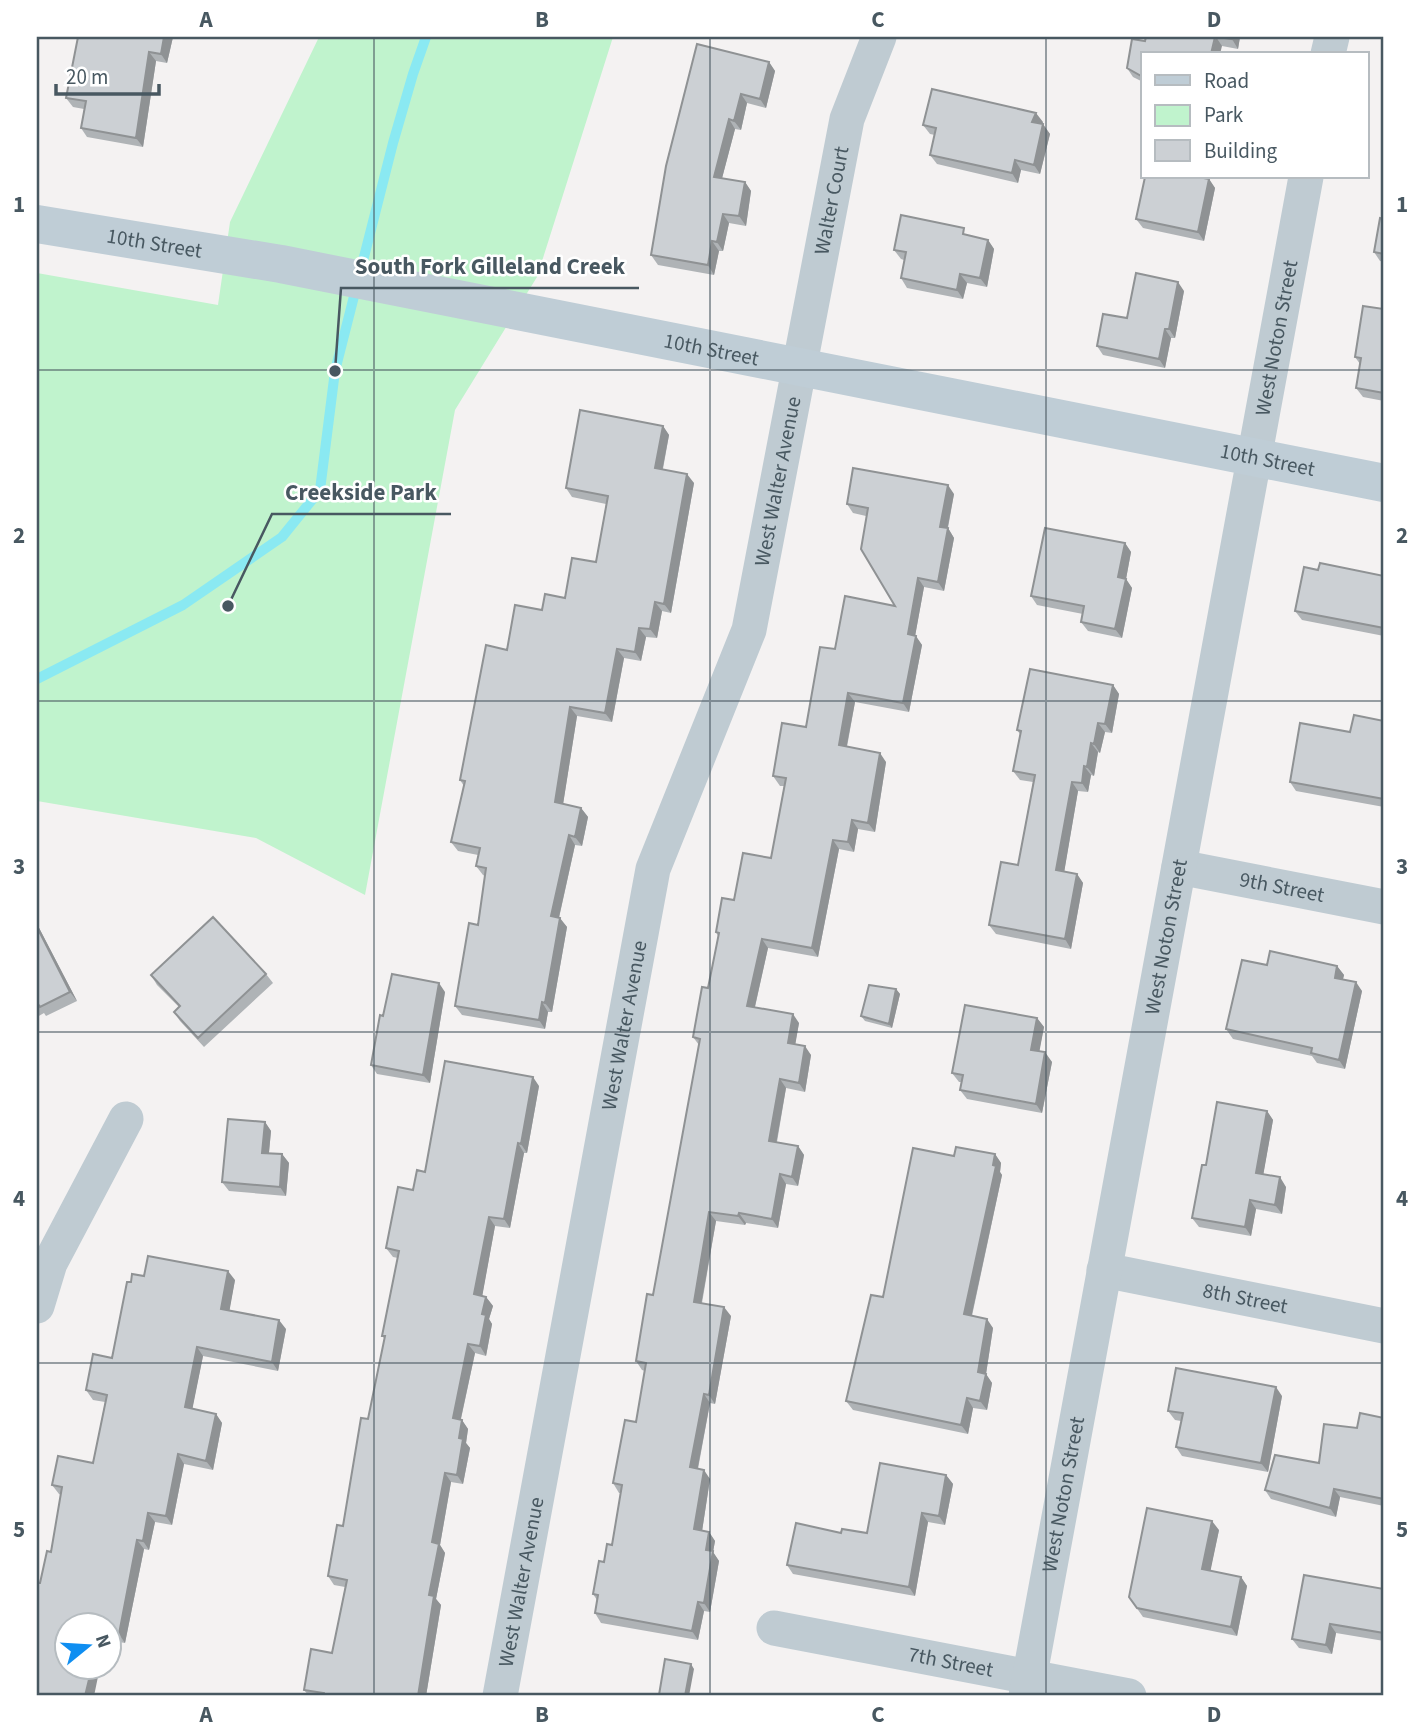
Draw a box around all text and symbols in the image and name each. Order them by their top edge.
text: A [198,3,213,36]
text: B [535,3,549,36]
text: C [871,3,885,36]
text: D [1207,3,1221,36]
scale bar [56,52,159,96]
legend [1141,52,1368,178]
text: 20 m [66,62,108,92]
text: Road [1204,66,1249,96]
text: Park [1204,100,1244,130]
text: Building [1204,136,1278,166]
street label: Walter Court [806,144,856,257]
text: 1 [13,188,25,221]
text: 1 [1396,188,1408,221]
street label: 10th Street [104,221,204,266]
callout: South Fork Gilleland Creek [341,244,639,288]
text: South Fork Gilleland Creek [355,250,626,283]
street label: West Noton Street [1247,258,1305,418]
street label: 10th Street [661,325,761,374]
street label: West Walter Avenue [747,394,808,569]
street label: 10th Street [1217,436,1318,484]
callout: Creekside Park [272,470,451,514]
text: Creekside Park [285,476,437,509]
text: 2 [13,519,25,552]
text: 2 [1396,519,1408,552]
text: 3 [13,850,25,883]
text: 3 [1396,850,1408,883]
street label: West Noton Street [1137,856,1195,1017]
street label: 9th Street [1237,864,1327,910]
street label: West Walter Avenue [594,938,654,1113]
text: 4 [13,1182,25,1215]
text: 4 [1396,1182,1408,1215]
street label: 8th Street [1200,1275,1290,1321]
street label: West Noton Street [1034,1414,1092,1575]
street label: West Walter Avenue [491,1495,552,1669]
text: 5 [13,1513,25,1546]
text: 5 [1396,1513,1408,1546]
north arrow [52,1610,122,1680]
text: N [88,1631,118,1651]
street label: 7th Street [906,1639,996,1685]
text: A [198,1698,213,1731]
text: B [535,1698,549,1731]
text: C [871,1698,885,1731]
text: D [1207,1698,1221,1731]

